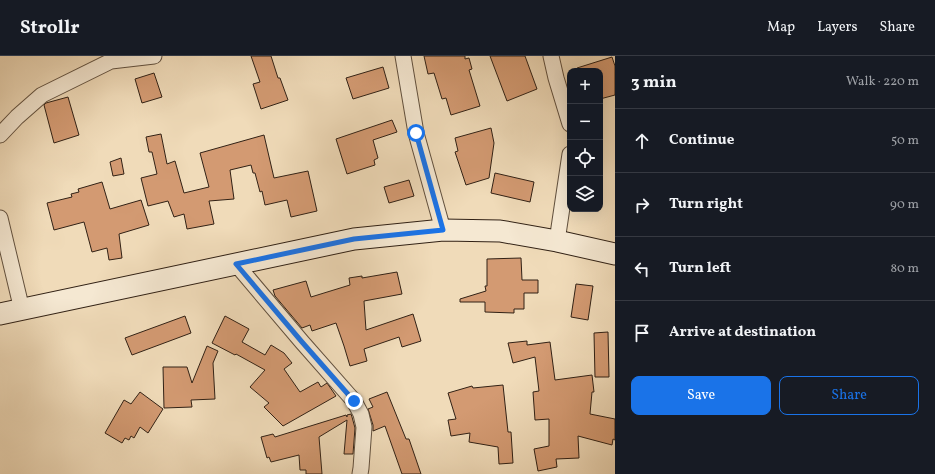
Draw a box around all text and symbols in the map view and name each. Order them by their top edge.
text: Strollr [20,15,80,41]
text: Map [767,18,795,37]
text: Layers [817,18,857,37]
text: Share [879,18,915,37]
map controls [567,68,603,212]
button: + [567,68,603,104]
text: 3 min [631,71,677,94]
text: Walk · 220 m [846,73,919,91]
button: − [567,104,603,140]
route start [407,124,425,142]
icon: ahead [631,130,653,152]
text: Continue [669,130,734,151]
text: 50 m [891,132,919,150]
button: locate [567,140,603,176]
button: layers [567,176,603,212]
icon: right [631,194,653,216]
text: Turn right [669,194,743,215]
text: 90 m [890,196,919,214]
icon: left [631,258,653,280]
text: Turn left [669,258,731,279]
text: 80 m [890,260,919,278]
icon: arrive [631,322,653,344]
text: Arrive at destination [669,322,816,343]
button: Save [631,376,771,415]
button: Share [779,376,919,415]
route end [345,392,363,410]

